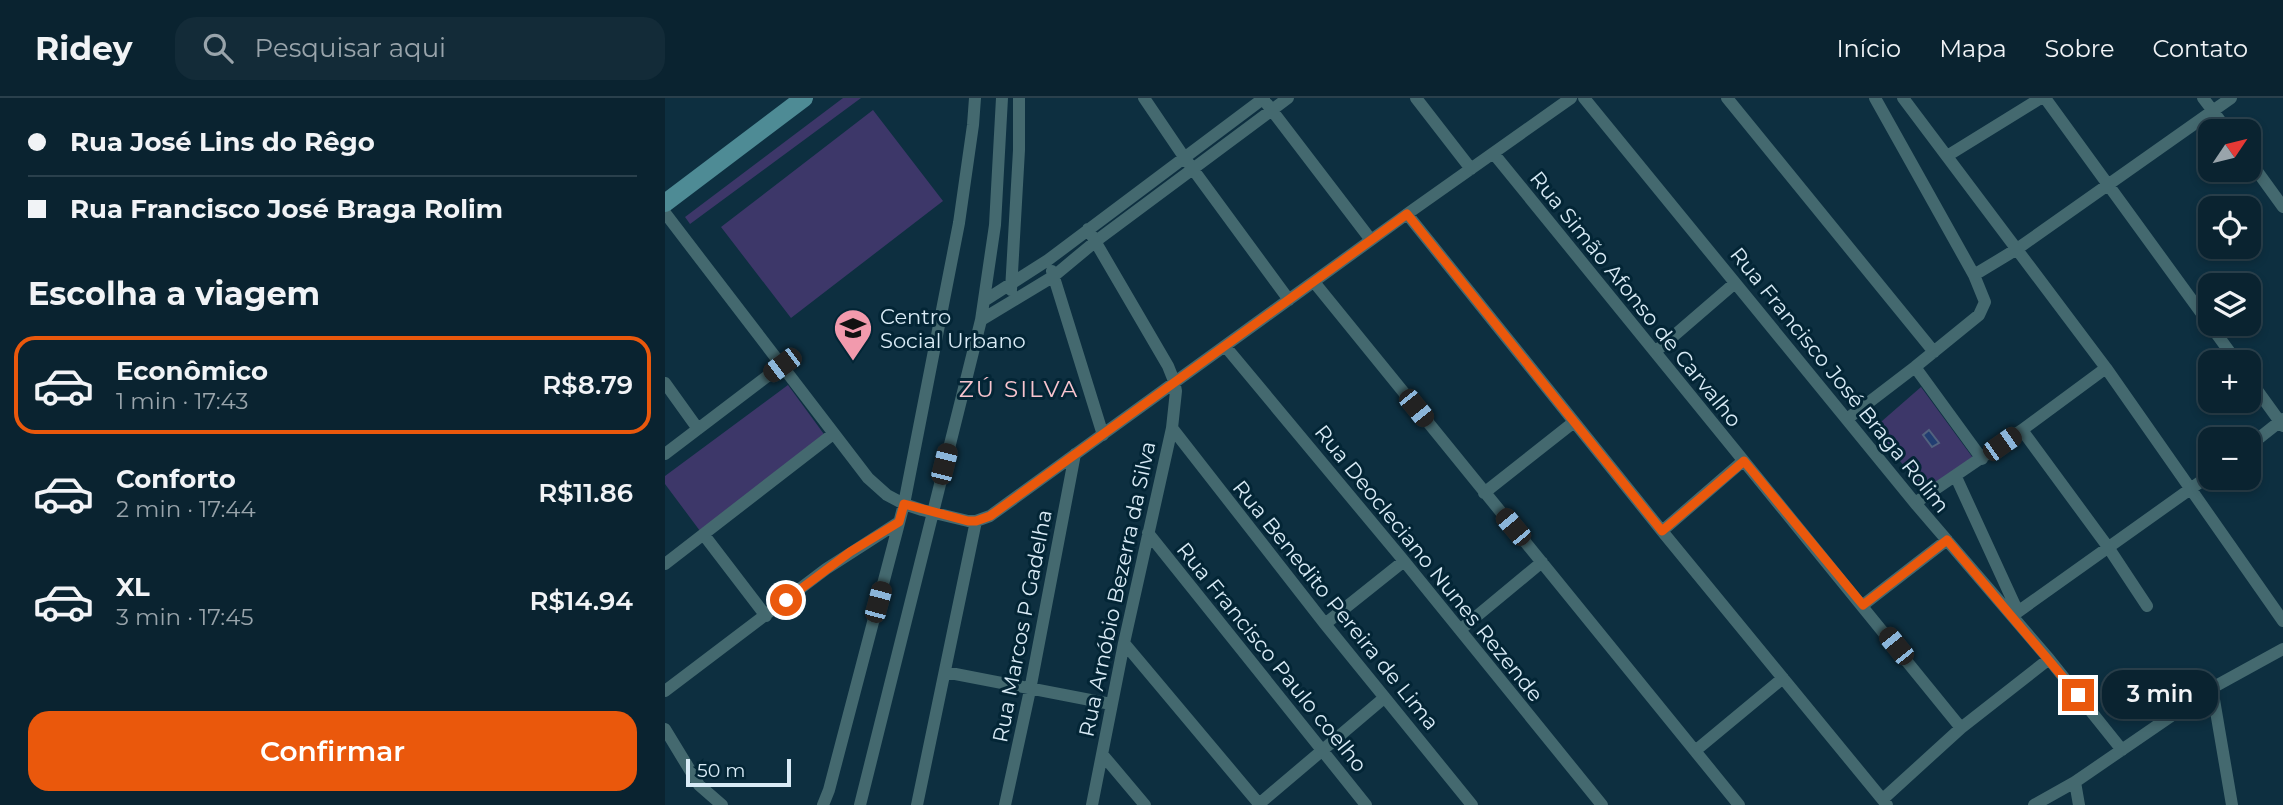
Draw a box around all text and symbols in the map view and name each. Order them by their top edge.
search box [175,17,665,80]
text: Ridey [35,28,133,68]
icon: search [199,29,237,67]
text: Pesquisar aqui [255,32,446,64]
text: Início [1836,34,1901,63]
text: Mapa [1939,34,2007,63]
text: Sobre [2045,34,2114,63]
text: Contato [2152,34,2248,63]
north arrow [2198,119,2261,182]
map controls [2198,119,2261,490]
text: Rua José Lins do Rêgo [70,126,375,158]
street label: Rua Simão Afonso de Carvalho [1525,166,1747,432]
text: Rua Francisco José Braga Rolim [70,193,503,225]
button: locate [2198,196,2261,259]
street label: Rua Francisco José Braga Rolim [1725,242,1955,518]
button: layers [2198,273,2261,336]
text: Escolha a viagem [28,274,320,313]
place label: Centro Social Urbano [880,304,1026,353]
school or university icon: Centro Social Urbano [832,307,874,362]
car [759,344,806,386]
button: + [2198,350,2261,413]
icon: car [32,354,95,417]
text: Econômico [116,355,268,387]
text: R$8.79 [542,369,633,401]
district label: ZÚ SILVA [959,375,1079,403]
car [1395,385,1438,431]
text: 1 min · 17:43 [116,387,248,415]
street label: Rua Deocleciano Nunes Rezende [1310,420,1548,706]
car [1979,423,2026,465]
button: − [2198,427,2261,490]
street label: Rua Arnóbio Bezerra da Silva [1073,439,1161,739]
car [929,441,960,487]
icon: car [32,462,95,525]
text: Conforto [116,463,236,495]
street label: Rua Benedito Pereira de Lima [1228,475,1444,735]
text: R$11.86 [538,477,633,509]
text: 2 min · 17:44 [116,495,256,523]
car [1492,504,1535,550]
street label: Rua Marcos P Gadelha [987,507,1057,745]
street label: Rua Francisco Paulo coelho [1172,537,1372,777]
icon: car [32,570,95,633]
text: XL [116,571,150,603]
car [863,579,894,625]
route start [770,584,802,616]
text: R$14.94 [530,585,633,617]
text: 3 min · 17:45 [116,603,253,631]
car [1875,623,1918,669]
callout: 3 min [2103,670,2218,720]
route end [2062,679,2094,711]
text: 3 min [2127,680,2193,708]
button: Confirmar [28,711,637,791]
scale bar [686,756,791,788]
text: 50 m [697,759,745,782]

